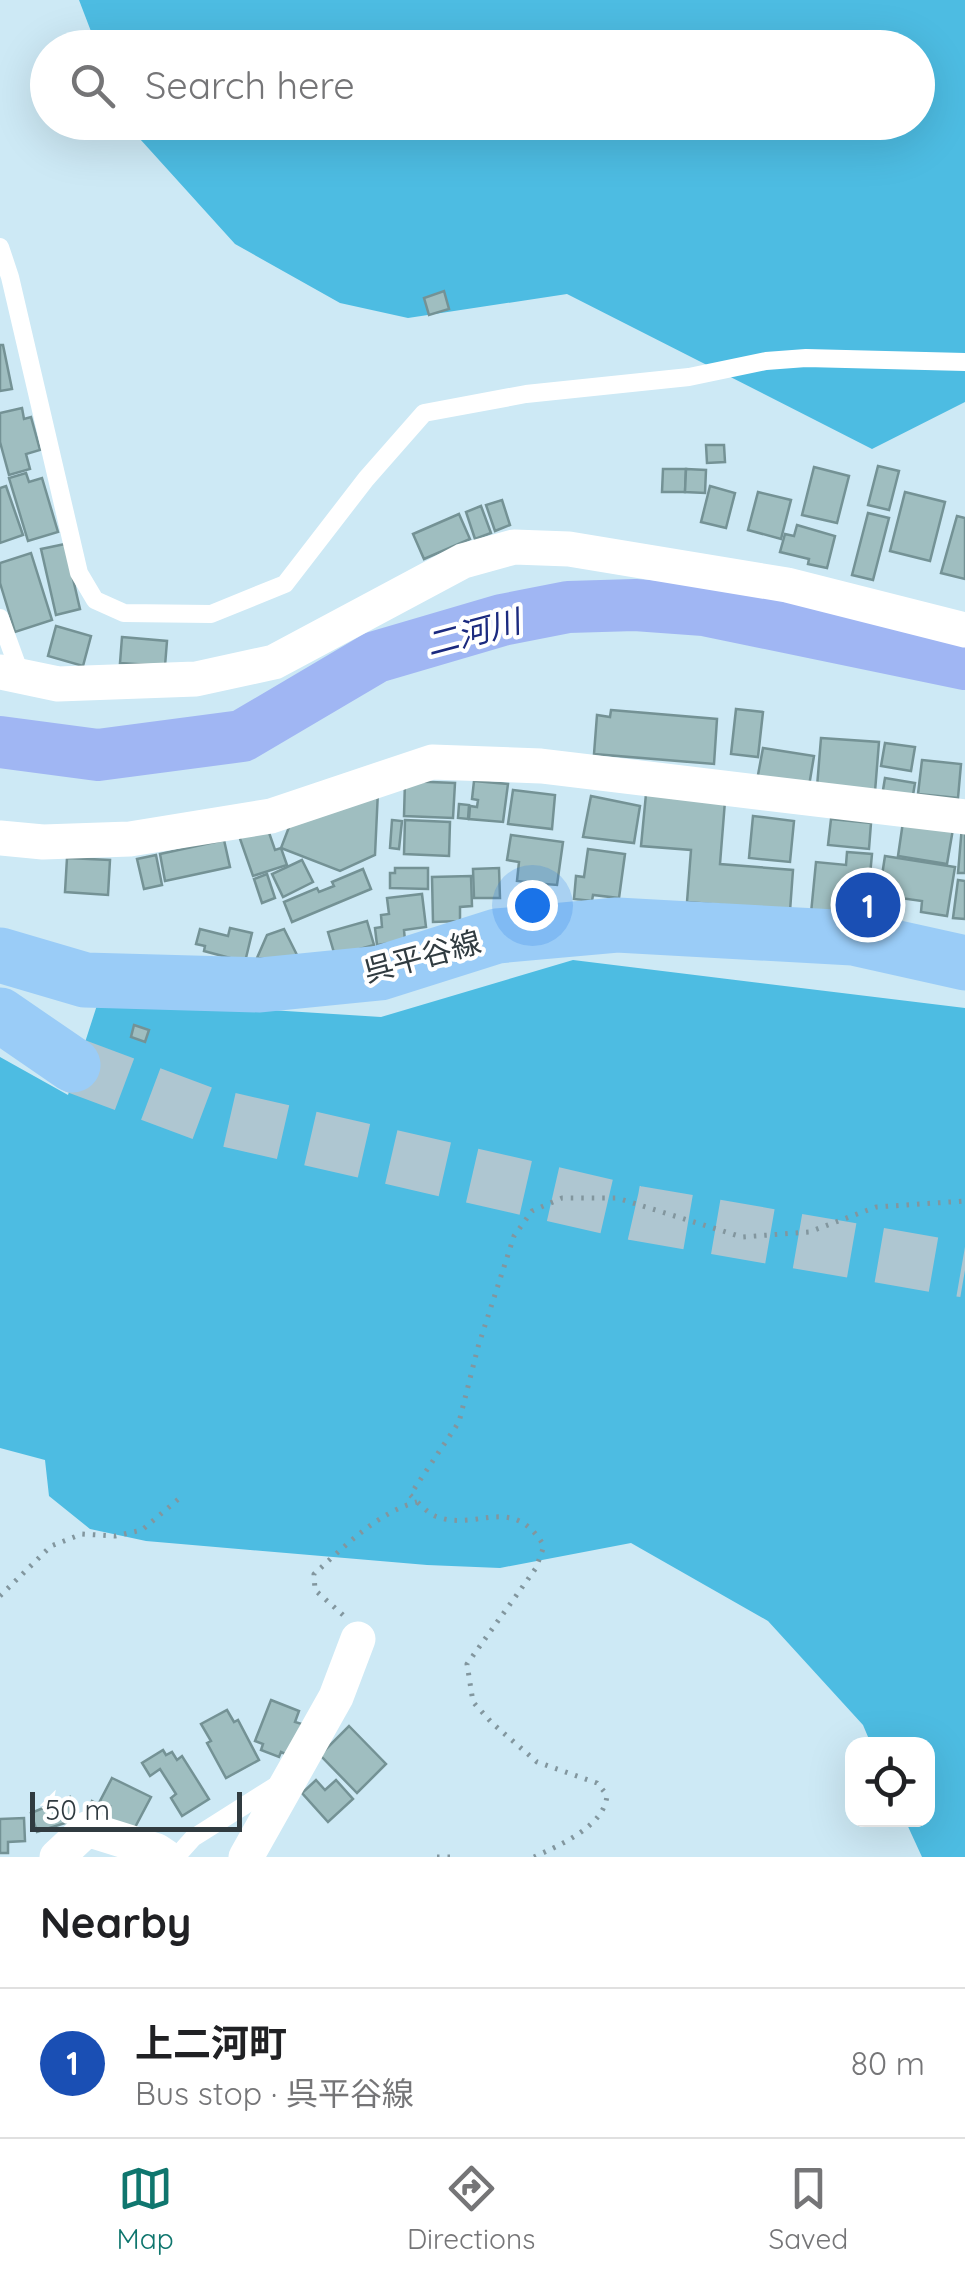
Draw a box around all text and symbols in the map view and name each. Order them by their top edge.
search box [30,30,935,140]
icon: search [65,58,120,113]
text: Search here [145,61,355,109]
water label: 二河川 [421,599,527,664]
pin: 1 [836,868,900,942]
your location [507,880,558,931]
street label: 呉平谷線 [359,922,485,990]
map controls [845,1737,935,1827]
button: locate [845,1737,935,1827]
scale bar [30,1787,242,1832]
text: 50 m [45,1792,110,1827]
text: Nearby [40,1896,191,1949]
text: 上二河町 [135,2019,287,2067]
text: 1 [66,2043,79,2083]
text: 80 m [851,2043,925,2083]
text: Bus stop · 呉平谷線 [135,2073,414,2113]
tab: Map [117,2161,174,2256]
tab: Directions [407,2161,535,2256]
tab: Saved [769,2161,848,2256]

